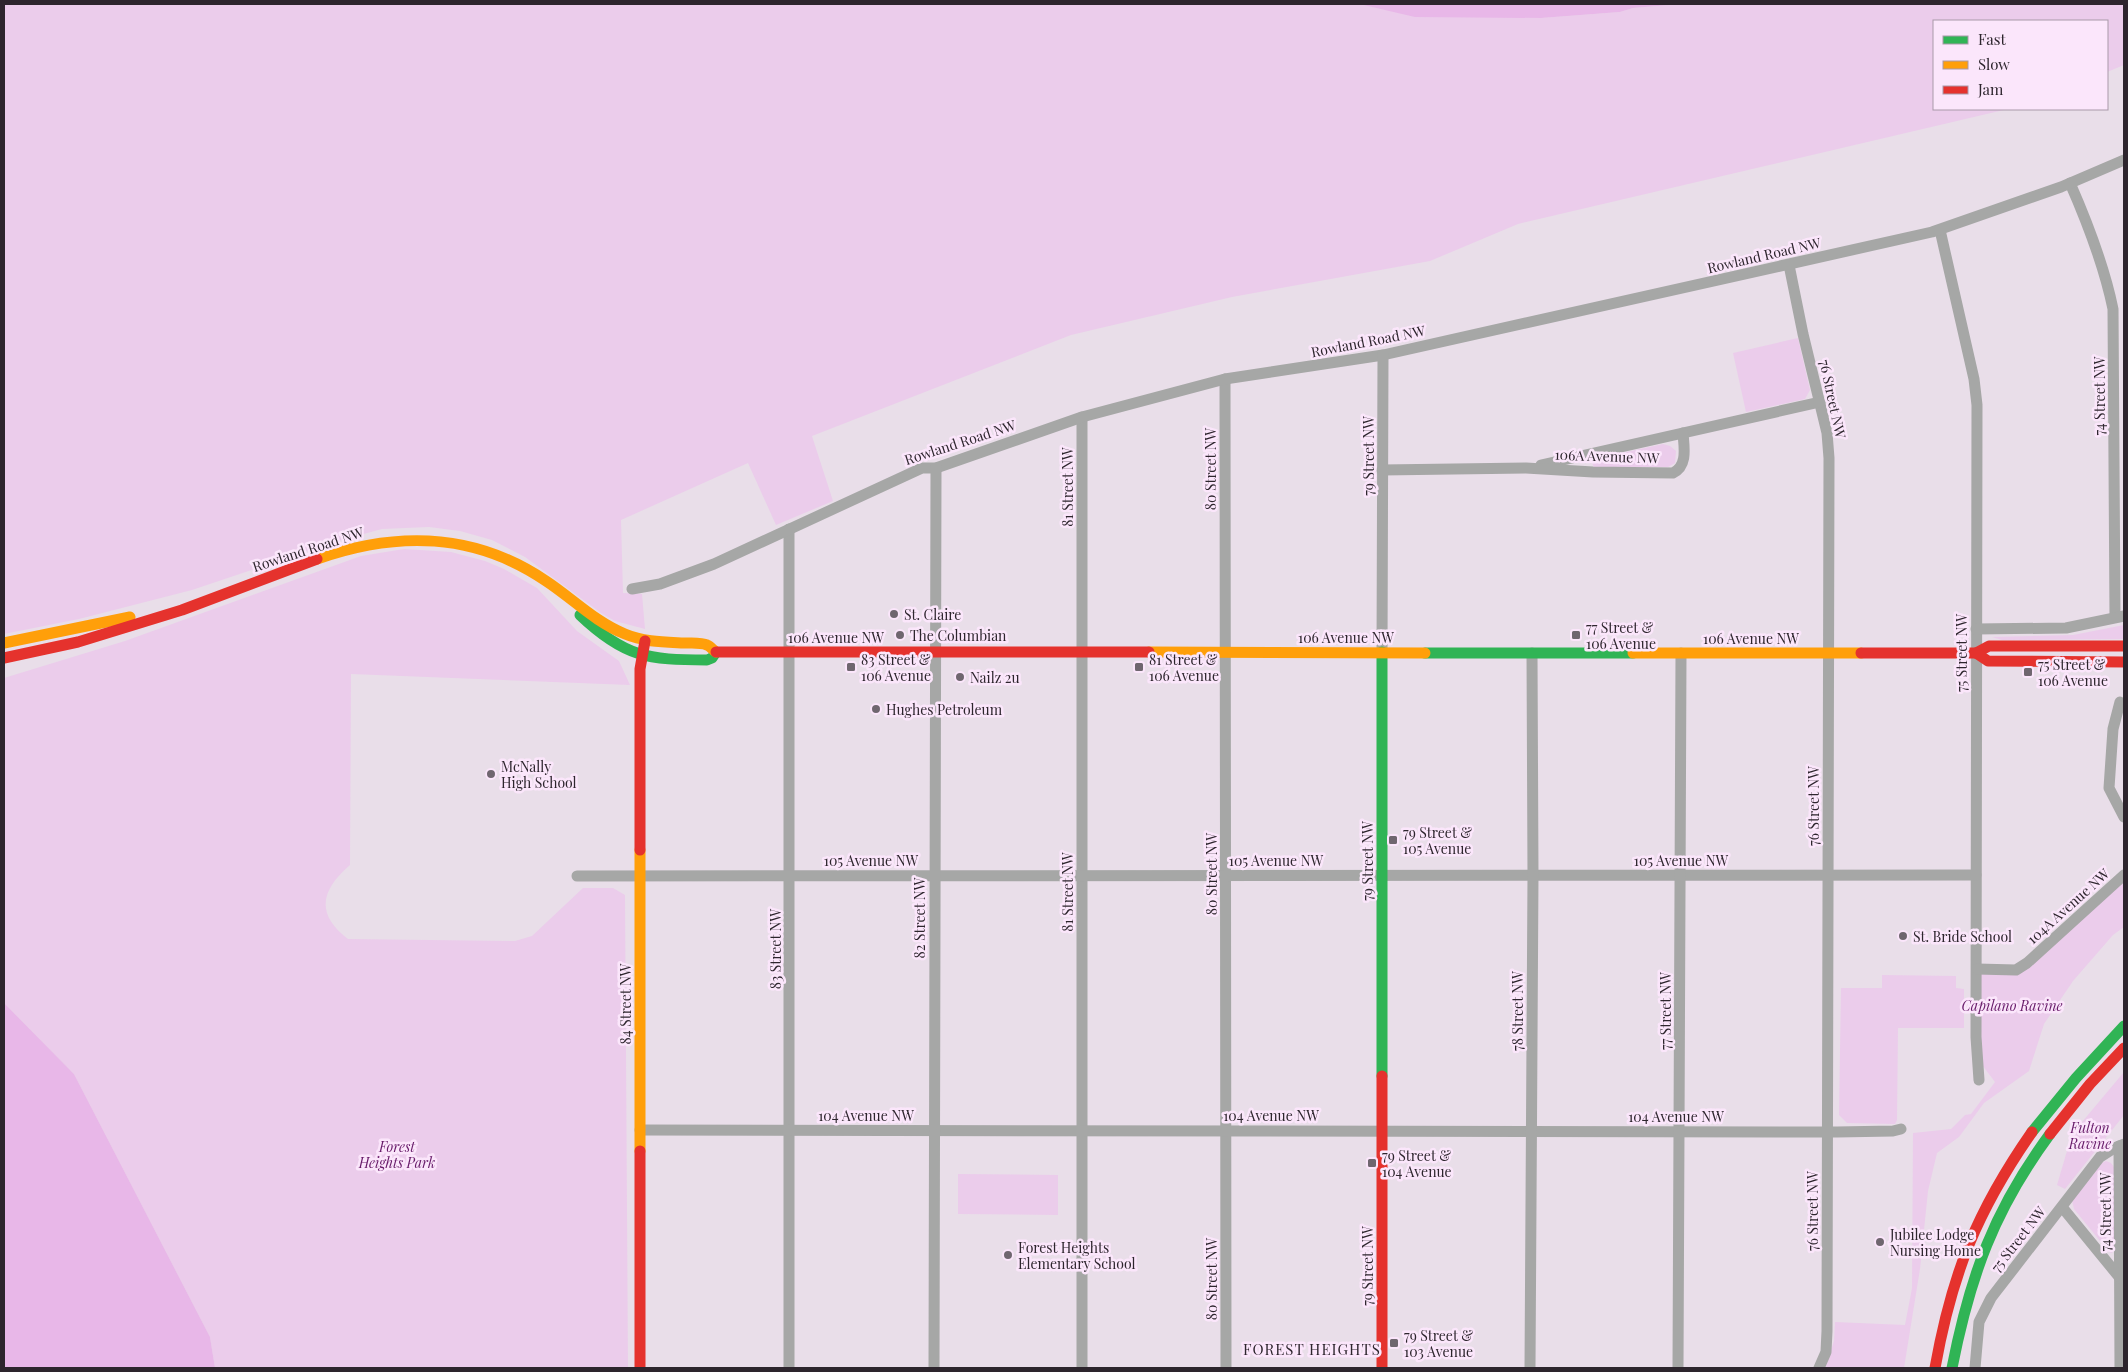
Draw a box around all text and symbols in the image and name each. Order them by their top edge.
legend [1933,20,2108,110]
text: Fast [1978,29,2007,49]
text: Slow [1978,54,2010,74]
text: Jam [1977,79,2004,99]
street label: Rowland Road NW [1705,233,1823,277]
street label: Rowland Road NW [1309,321,1427,361]
street label: 74 Street NW [2090,356,2109,436]
street label: 76 Street NW [1815,358,1851,440]
street label: Rowland Road NW [902,415,1018,469]
street label: 79 Street NW [1359,416,1378,496]
street label: 80 Street NW [1201,427,1220,510]
street label: 106A Avenue NW [1554,445,1660,467]
street label: 81 Street NW [1058,447,1077,527]
street label: Rowland Road NW [250,522,366,576]
place label: St. Claire [904,605,961,624]
marker: St. Claire [888,608,900,620]
street label: 75 Street NW [1952,614,1971,692]
place label: 77 Street & 106 Avenue [1586,618,1656,653]
place label: The Columbian [910,626,1007,645]
street label: 106 Avenue NW [788,628,884,647]
street label: 106 Avenue NW [1298,628,1394,647]
marker: The Columbian [894,629,906,641]
marker: 77 Street & 106 Avenue [1570,629,1582,641]
street label: 106 Avenue NW [1703,629,1799,648]
place label: 83 Street & 106 Avenue [861,650,931,685]
place label: 81 Street & 106 Avenue [1149,650,1219,685]
place label: 75 Street & 106 Avenue [2038,655,2108,690]
marker: 83 Street & 106 Avenue [845,661,857,673]
marker: 81 Street & 106 Avenue [1133,661,1145,673]
marker: 75 Street & 106 Avenue [2022,666,2034,678]
place label: Nailz 2u [970,668,1020,687]
marker: Nailz 2u [954,671,966,683]
place label: Hughes Petroleum [886,700,1003,719]
marker: Hughes Petroleum [870,703,882,715]
place label: McNally High School [501,757,577,792]
street label: 76 Street NW [1804,766,1823,846]
marker: McNally High School [485,768,497,780]
street label: 79 Street NW [1358,821,1377,901]
place label: 79 Street & 105 Avenue [1403,823,1472,858]
street label: 80 Street NW [1202,832,1221,915]
marker: 79 Street & 105 Avenue [1387,834,1399,846]
street label: 105 Avenue NW [824,851,919,870]
street label: 105 Avenue NW [1229,851,1324,870]
street label: 105 Avenue NW [1634,851,1729,870]
street label: 81 Street NW [1058,852,1077,932]
street label: 104A Avenue NW [2023,864,2113,948]
street label: 82 Street NW [910,877,929,958]
street label: 83 Street NW [766,909,785,989]
place label: St. Bride School [1913,927,2012,946]
marker: St. Bride School [1897,930,1909,942]
street label: 84 Street NW [616,963,635,1045]
street label: 78 Street NW [1508,971,1527,1051]
street label: 77 Street NW [1656,972,1675,1050]
park label: Capilano Ravine [1961,996,2063,1015]
street label: 104 Avenue NW [818,1106,914,1125]
street label: 104 Avenue NW [1223,1106,1319,1125]
street label: 104 Avenue NW [1628,1107,1724,1126]
park label: Fulton Ravine [2068,1118,2111,1153]
park label: Forest Heights Park [358,1137,435,1172]
place label: 79 Street & 104 Avenue [1382,1146,1452,1181]
marker: 79 Street & 104 Avenue [1366,1157,1378,1169]
street label: 76 Street NW [1803,1171,1822,1251]
street label: 74 Street NW [2096,1172,2115,1252]
street label: 75 Street NW [1986,1202,2050,1276]
place label: Jubilee Lodge Nursing Home [1889,1225,1981,1260]
street label: 79 Street NW [1358,1226,1377,1306]
marker: Jubilee Lodge Nursing Home [1874,1236,1886,1248]
street label: 80 Street NW [1202,1237,1221,1320]
place label: Forest Heights Elementary School [1018,1238,1136,1273]
marker: Forest Heights Elementary School [1002,1249,1014,1261]
place label: 79 Street & 103 Avenue [1404,1326,1473,1361]
marker: 79 Street & 103 Avenue [1388,1337,1400,1349]
district label: FOREST HEIGHTS [1243,1339,1381,1359]

